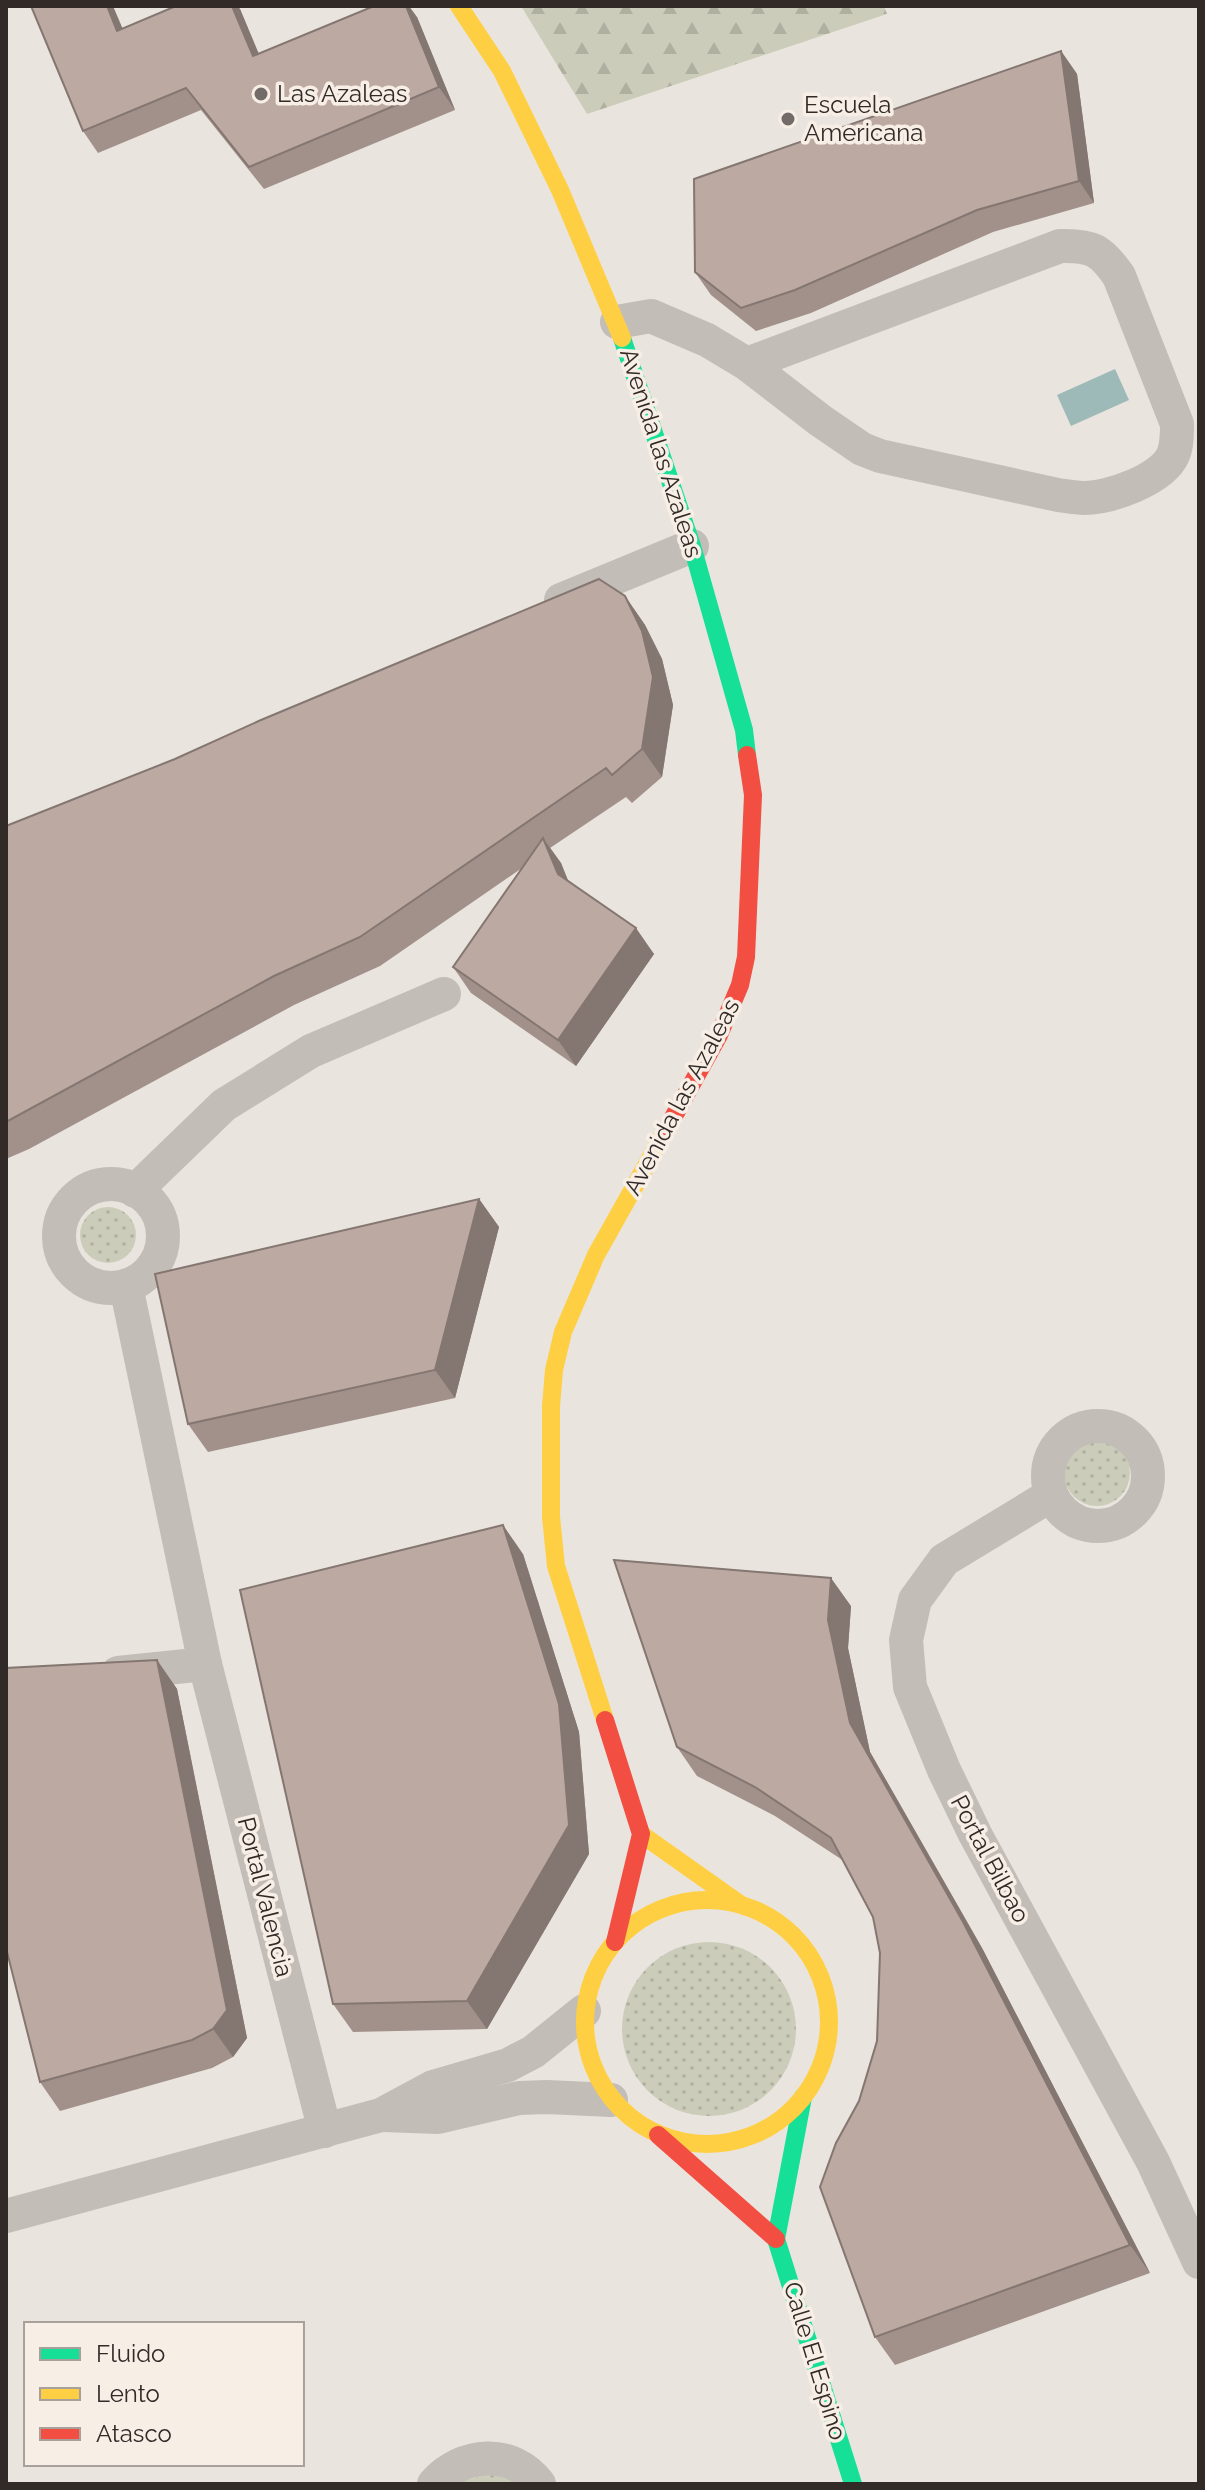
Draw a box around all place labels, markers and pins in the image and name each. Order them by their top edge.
place label: Las Azaleas [277,79,407,108]
marker: Las Azaleas [252,85,270,103]
place label: Escuela Americana [804,90,923,147]
marker: Escuela Americana [779,110,797,128]

